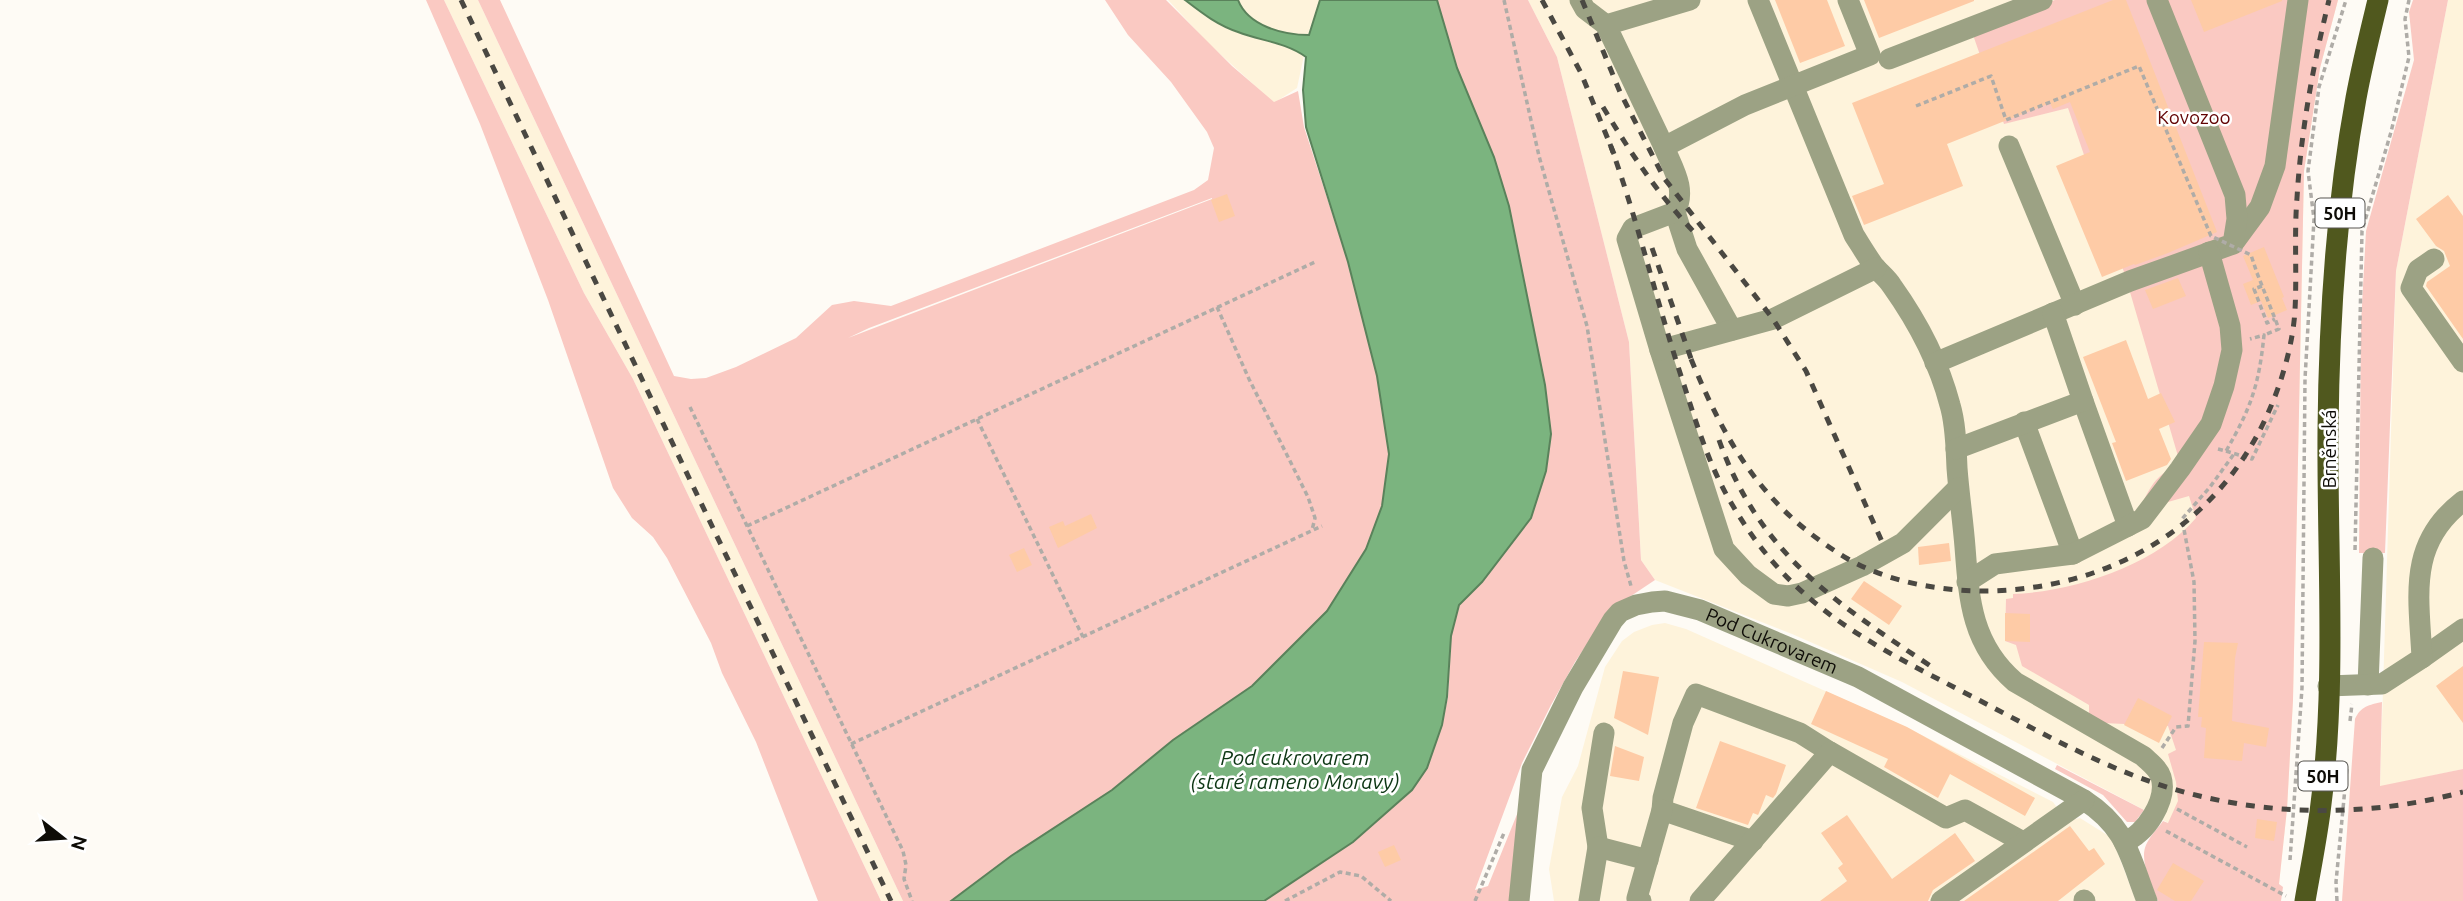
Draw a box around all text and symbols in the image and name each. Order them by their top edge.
park label: Kovozoo [2157,106,2231,128]
road number: 50H [2316,198,2364,228]
street label: Brněnská [2318,409,2340,489]
street label: Pod Cukrovarem [1703,603,1841,678]
water label: Pod cukrovarem (staré rameno Moravy) [1191,745,1399,793]
road number: 50H [2298,762,2348,790]
north arrow [28,803,98,873]
text: N [67,833,92,853]

